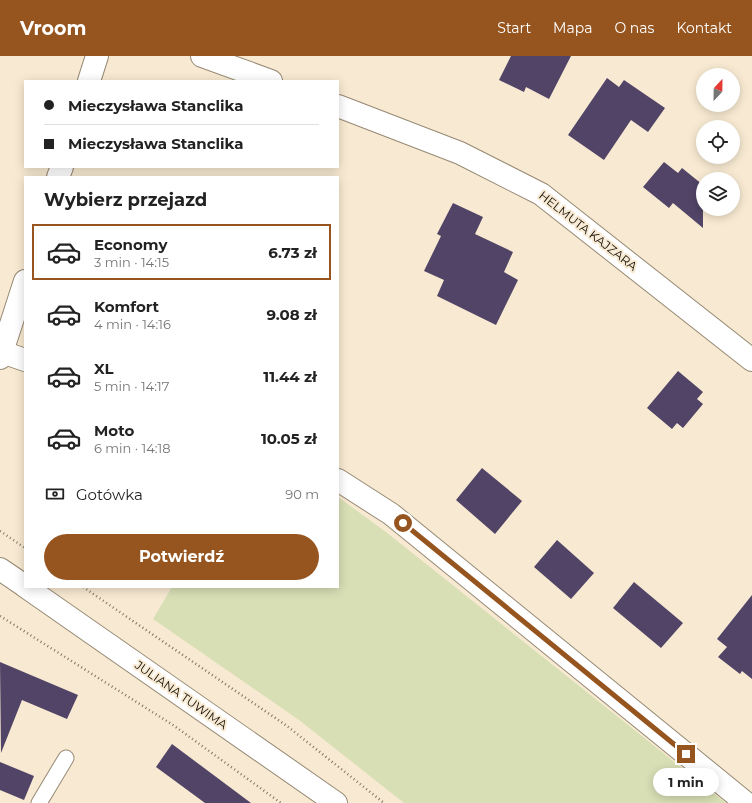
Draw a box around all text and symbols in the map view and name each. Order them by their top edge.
text: Vroom [20,17,86,40]
text: Start [497,19,531,37]
text: Mapa [553,19,592,37]
text: O nas [614,19,654,37]
text: Kontakt [676,19,732,37]
north arrow [696,68,740,112]
map controls [696,68,740,216]
text: Mieczysława Stanclika [68,96,243,115]
button: locate [696,120,740,164]
text: Mieczysława Stanclika [68,134,243,153]
button: layers [696,172,740,216]
street label: HELMUTA KAJZARA [536,188,641,274]
text: Wybierz przejazd [44,189,207,211]
icon: car [46,234,82,270]
text: Economy [94,235,167,254]
text: 6.73 zł [268,243,317,262]
text: 3 min · 14:15 [94,254,169,270]
icon: car [46,296,82,332]
text: Komfort [94,297,159,316]
text: 9.08 zł [267,305,317,324]
text: 4 min · 14:16 [94,316,171,332]
icon: car [46,358,82,394]
text: XL [94,359,113,378]
text: 11.44 zł [263,367,317,386]
text: 5 min · 14:17 [94,378,169,394]
icon: car [46,420,82,456]
text: Moto [94,421,134,440]
text: 10.05 zł [261,429,317,448]
text: 6 min · 14:18 [94,440,171,456]
icon: cash [44,483,66,505]
text: Gotówka [76,485,143,504]
text: 90 m [285,486,319,502]
route start [394,514,412,532]
button: Potwierdź [44,534,319,580]
street label: JULIANA TUWIMA [131,657,231,732]
route end [677,745,695,763]
callout: 1 min [653,768,719,796]
text: 1 min [668,774,704,790]

